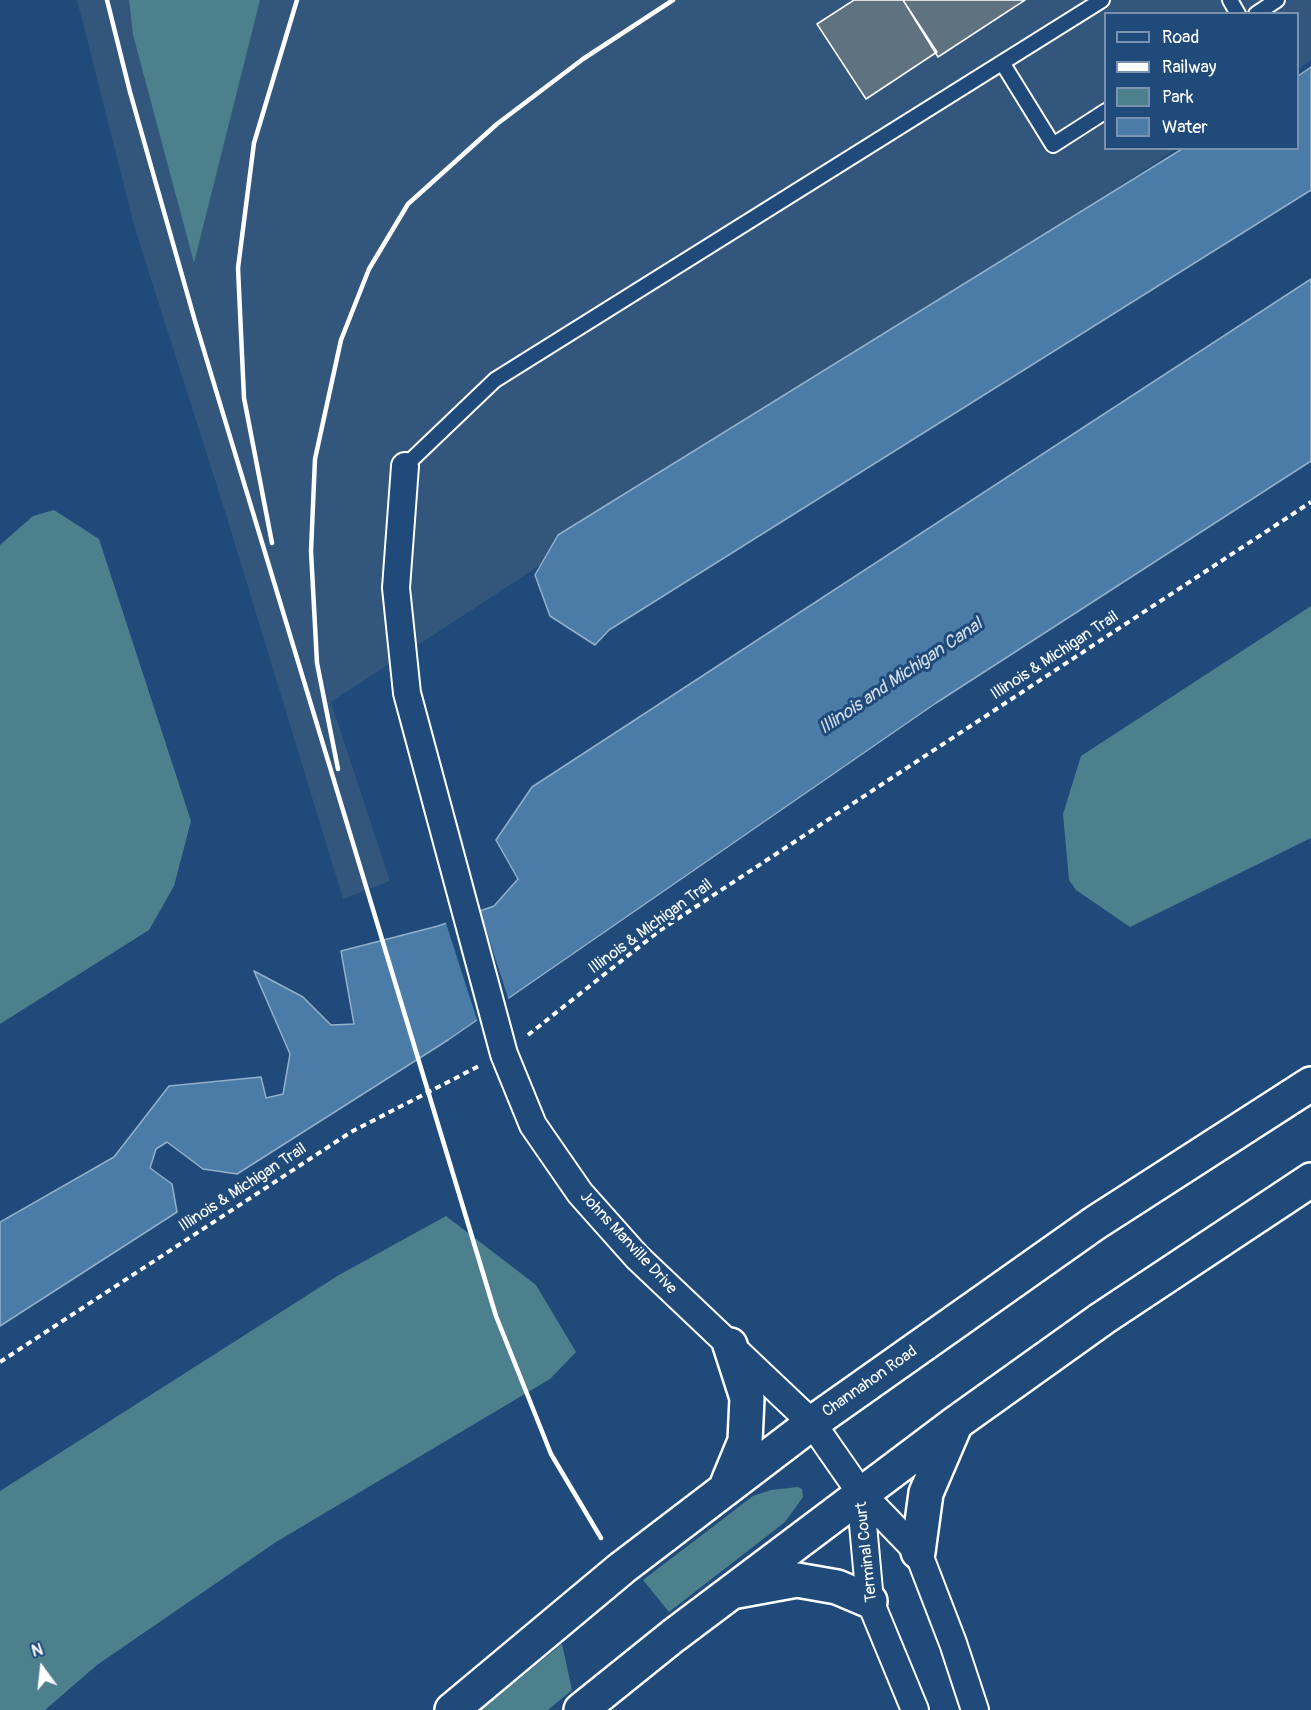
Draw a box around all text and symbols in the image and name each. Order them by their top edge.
legend [1104,12,1299,150]
text: Road [1162,26,1199,49]
text: Railway [1162,56,1217,79]
text: Park [1162,86,1194,109]
text: Water [1162,116,1208,139]
street label: Illinois & Michigan Trail [988,608,1122,704]
water label: Illinois and Michigan Canal [815,614,987,740]
street label: Illinois & Michigan Trail [585,876,717,978]
street label: Illinois & Michigan Trail [176,1140,310,1236]
street label: Johns Manville Drive [575,1188,681,1298]
street label: Channahon Road [819,1342,921,1422]
street label: Terminal Court [852,1501,882,1603]
north arrow [12,1638,72,1698]
text: N [30,1640,45,1662]

